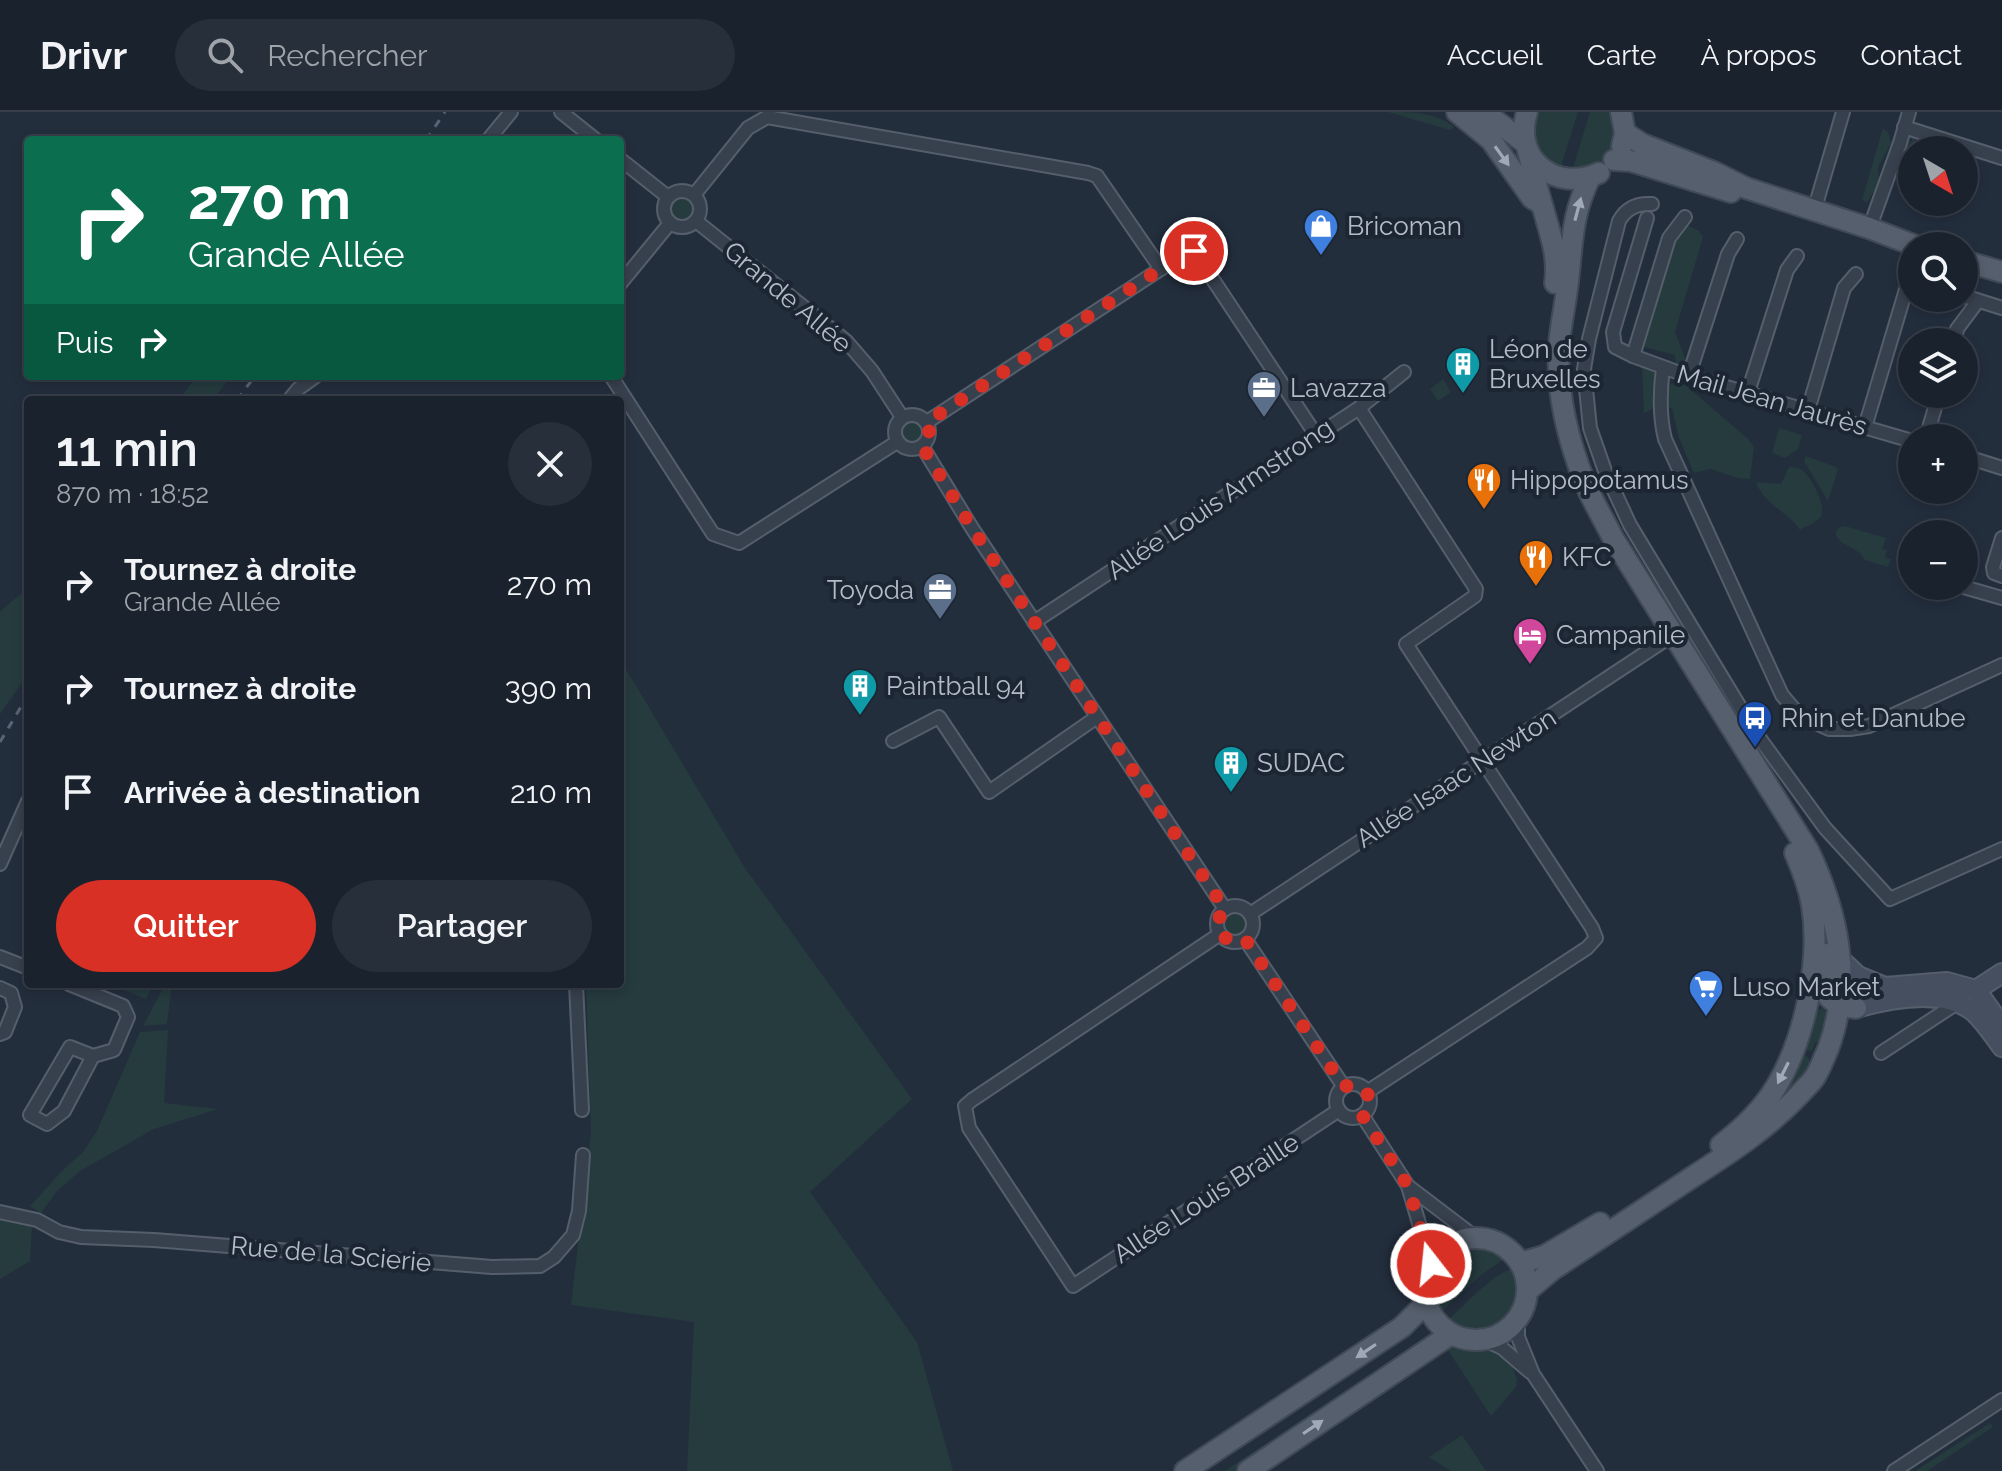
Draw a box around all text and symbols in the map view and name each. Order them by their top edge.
search box [175,19,735,91]
text: Drivr [40,33,127,78]
icon: search [203,33,247,77]
text: Rechercher [267,38,428,73]
text: Accueil [1447,39,1543,72]
text: Carte [1587,39,1657,72]
text: À propos [1701,39,1817,72]
text: Contact [1861,39,1962,72]
north arrow [1898,136,1978,216]
map controls [1898,136,1978,600]
one-way arrow [1494,145,1510,167]
text: 270 m [188,166,351,232]
icon: right [56,168,160,272]
one-way arrow [1572,197,1585,221]
shop icon: Bricoman [1302,207,1340,257]
place label: Bricoman [1347,211,1462,241]
pin [1160,217,1228,285]
icon: arrive [1172,229,1216,273]
button: search [1898,232,1978,312]
text: Grande Allée [188,233,405,275]
street label: Grande Allée [718,235,858,359]
icon: right [130,320,174,364]
text: Puis [56,325,114,360]
button: layers [1898,328,1978,408]
place label: Léon de Bruxelles [1489,334,1601,394]
building icon: Léon de Bruxelles [1444,345,1482,395]
street label: Mail Jean Jaurès [1674,359,1870,441]
office icon: Lavazza [1245,369,1283,419]
place label: Lavazza [1290,373,1386,403]
street label: Allée Louis Armstrong [1101,412,1339,586]
text: 11 min [56,421,198,477]
button: close [508,422,592,506]
button: + [1898,424,1978,504]
restaurant icon: Hippopotamus [1465,461,1503,511]
place label: Hippopotamus [1510,465,1689,495]
text: 870 m · 18:52 [56,479,209,509]
button: − [1898,520,1978,600]
restaurant icon: KFC [1517,538,1555,588]
place label: KFC [1562,542,1612,572]
text: Tournez à droite [124,552,356,587]
icon: right [56,562,100,606]
text: 270 m [507,567,592,602]
office icon: Toyoda [921,571,959,621]
place label: Toyoda [827,575,914,605]
text: Grande Allée [124,587,281,617]
hotel icon: Campanile [1511,616,1549,666]
place label: Campanile [1556,620,1685,650]
icon: right [56,666,100,710]
building icon: Paintball 94 [841,667,879,717]
text: Tournez à droite [124,671,356,706]
text: 390 m [505,671,592,706]
place label: Paintball 94 [886,671,1025,701]
bus stop icon: Rhin et Danube [1736,699,1774,749]
street label: Allée Isaac Newton [1351,702,1561,854]
place label: Rhin et Danube [1781,703,1966,733]
building icon: SUDAC [1212,744,1250,794]
place label: SUDAC [1257,748,1345,778]
icon: arrive [56,770,100,814]
text: Arrivée à destination [124,775,420,810]
text: 210 m [510,775,592,810]
button: Quitter [56,880,316,972]
button: Partager [332,880,592,972]
supermarket icon: Luso Market [1687,968,1725,1018]
place label: Luso Market [1732,972,1880,1002]
one-way arrow [1777,1061,1790,1084]
street label: Allée Louis Braille [1108,1127,1304,1269]
position arrow [1389,1222,1473,1306]
street label: Rue de la Scierie [230,1230,432,1278]
one-way arrow [1355,1343,1376,1358]
one-way arrow [1302,1420,1324,1435]

